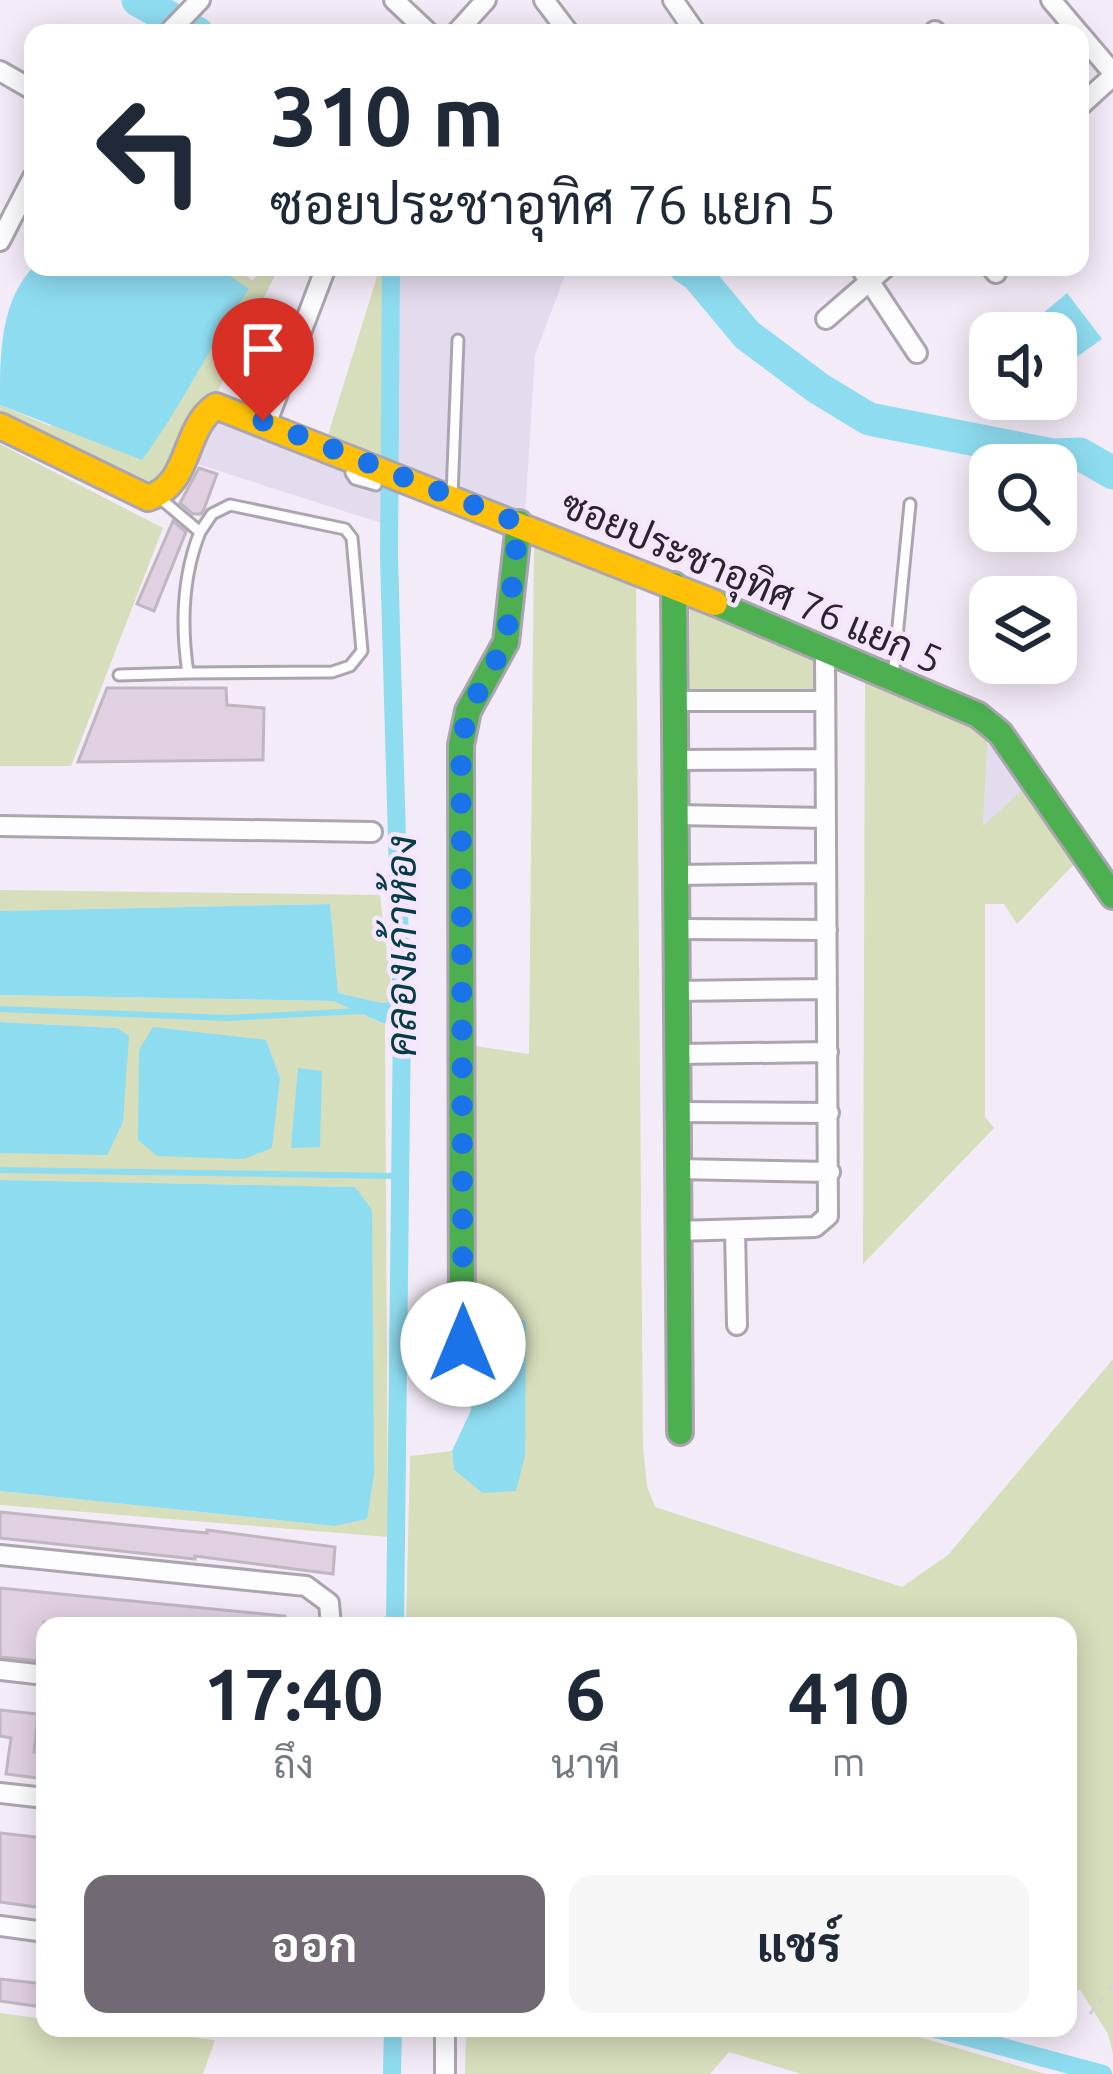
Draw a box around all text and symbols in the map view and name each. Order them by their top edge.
text: 310 m [270,68,504,162]
icon: left [72,72,228,228]
text: ซอยประชาอุทิศ 76 แยก 5 [270,174,837,234]
pin [212,298,314,421]
map controls [969,312,1077,684]
button: sound [969,312,1077,420]
icon: arrive [230,316,296,382]
button: search [969,444,1077,552]
street label: ซอยประชาอุทิศ 76 แยก 5 [553,481,949,686]
button: layers [969,576,1077,684]
water label: คลองเก้าห้อง [376,835,424,1057]
position arrow [400,1281,526,1407]
text: 17:40 [203,1653,384,1734]
text: 6 [565,1653,606,1734]
text: 410 [788,1657,910,1738]
text: m [832,1740,866,1783]
text: ถึง [273,1742,314,1785]
text: นาที [551,1742,620,1785]
button: ออก [84,1875,545,2013]
button: แชร์ [569,1875,1029,2013]

